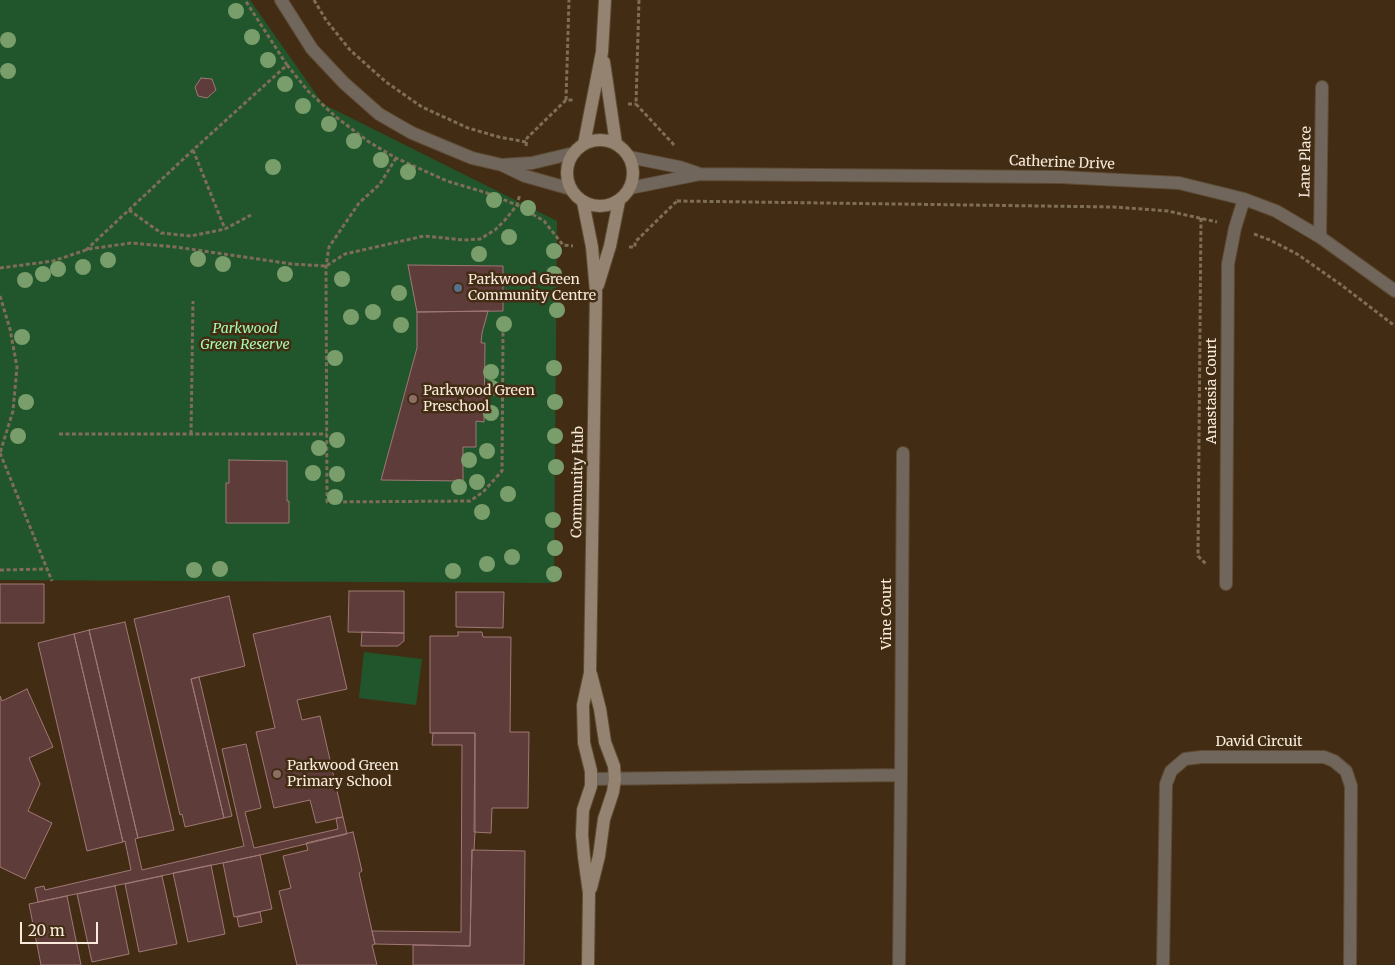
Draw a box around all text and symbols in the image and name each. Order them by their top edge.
street label: Lane Place [1297,126,1315,198]
street label: Catherine Drive [1009,153,1115,173]
place label: Parkwood Green Community Centre [468,272,596,304]
marker: Parkwood Green Community Centre [452,282,464,294]
park label: Parkwood Green Reserve [200,321,290,354]
street label: Anastasia Court [1204,338,1220,444]
place label: Parkwood Green Preschool [423,383,535,416]
marker: Parkwood Green Preschool [407,393,419,405]
street label: Community Hub [569,426,587,538]
street label: Vine Court [879,578,895,650]
street label: David Circuit [1215,734,1303,750]
place label: Parkwood Green Primary School [287,758,399,790]
marker: Parkwood Green Primary School [271,768,283,780]
scale bar [22,912,100,944]
text: 20 m [28,921,65,940]

